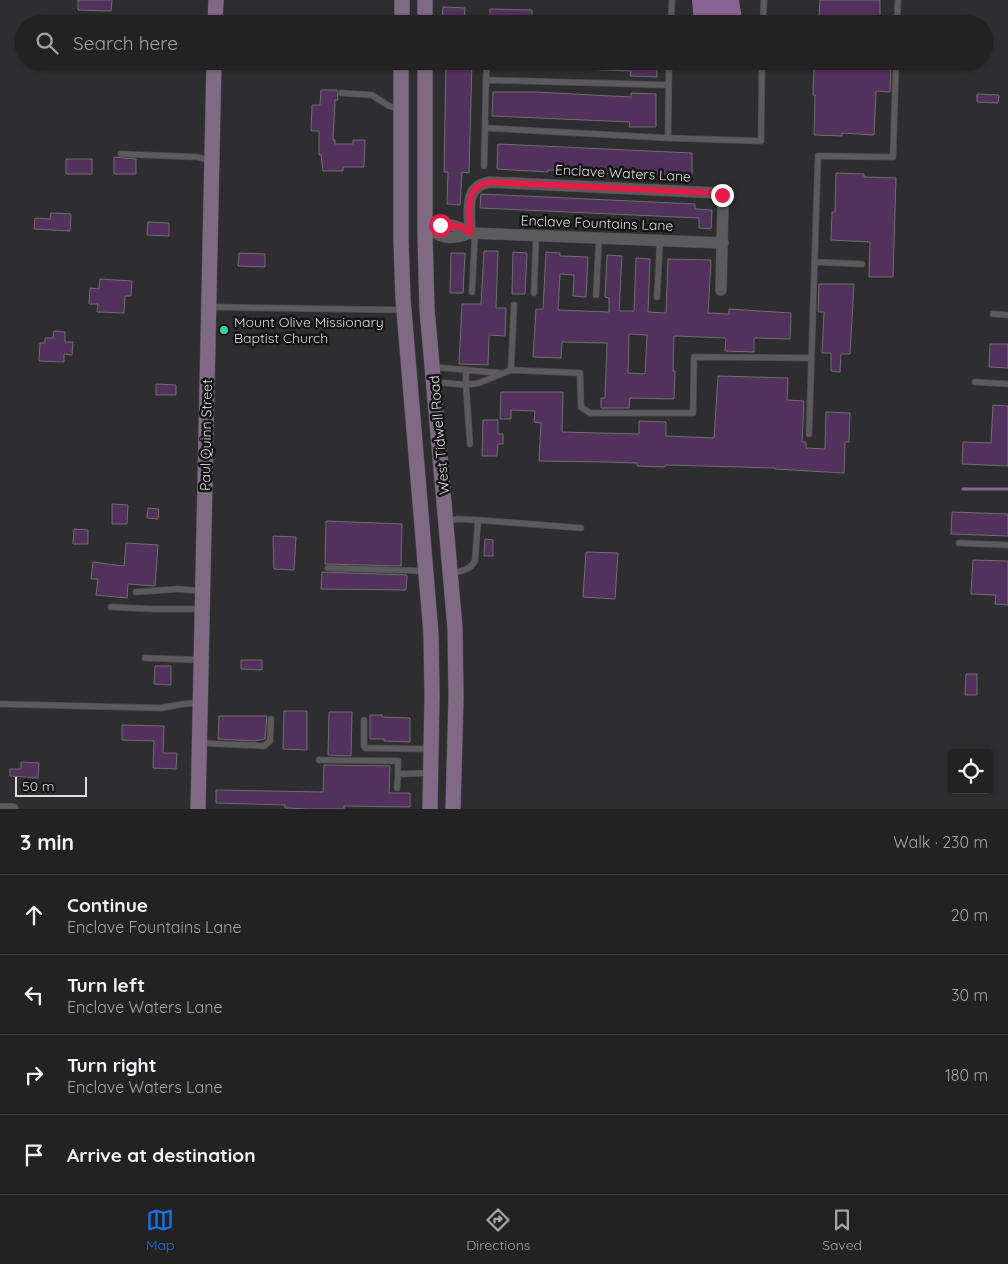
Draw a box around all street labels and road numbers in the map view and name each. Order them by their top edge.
street label: Enclave Waters Lane [555,160,692,186]
street label: Enclave Fountains Lane [520,211,674,235]
street label: West Tidwell Road [425,375,453,495]
street label: Paul Quinn Street [196,379,216,491]

